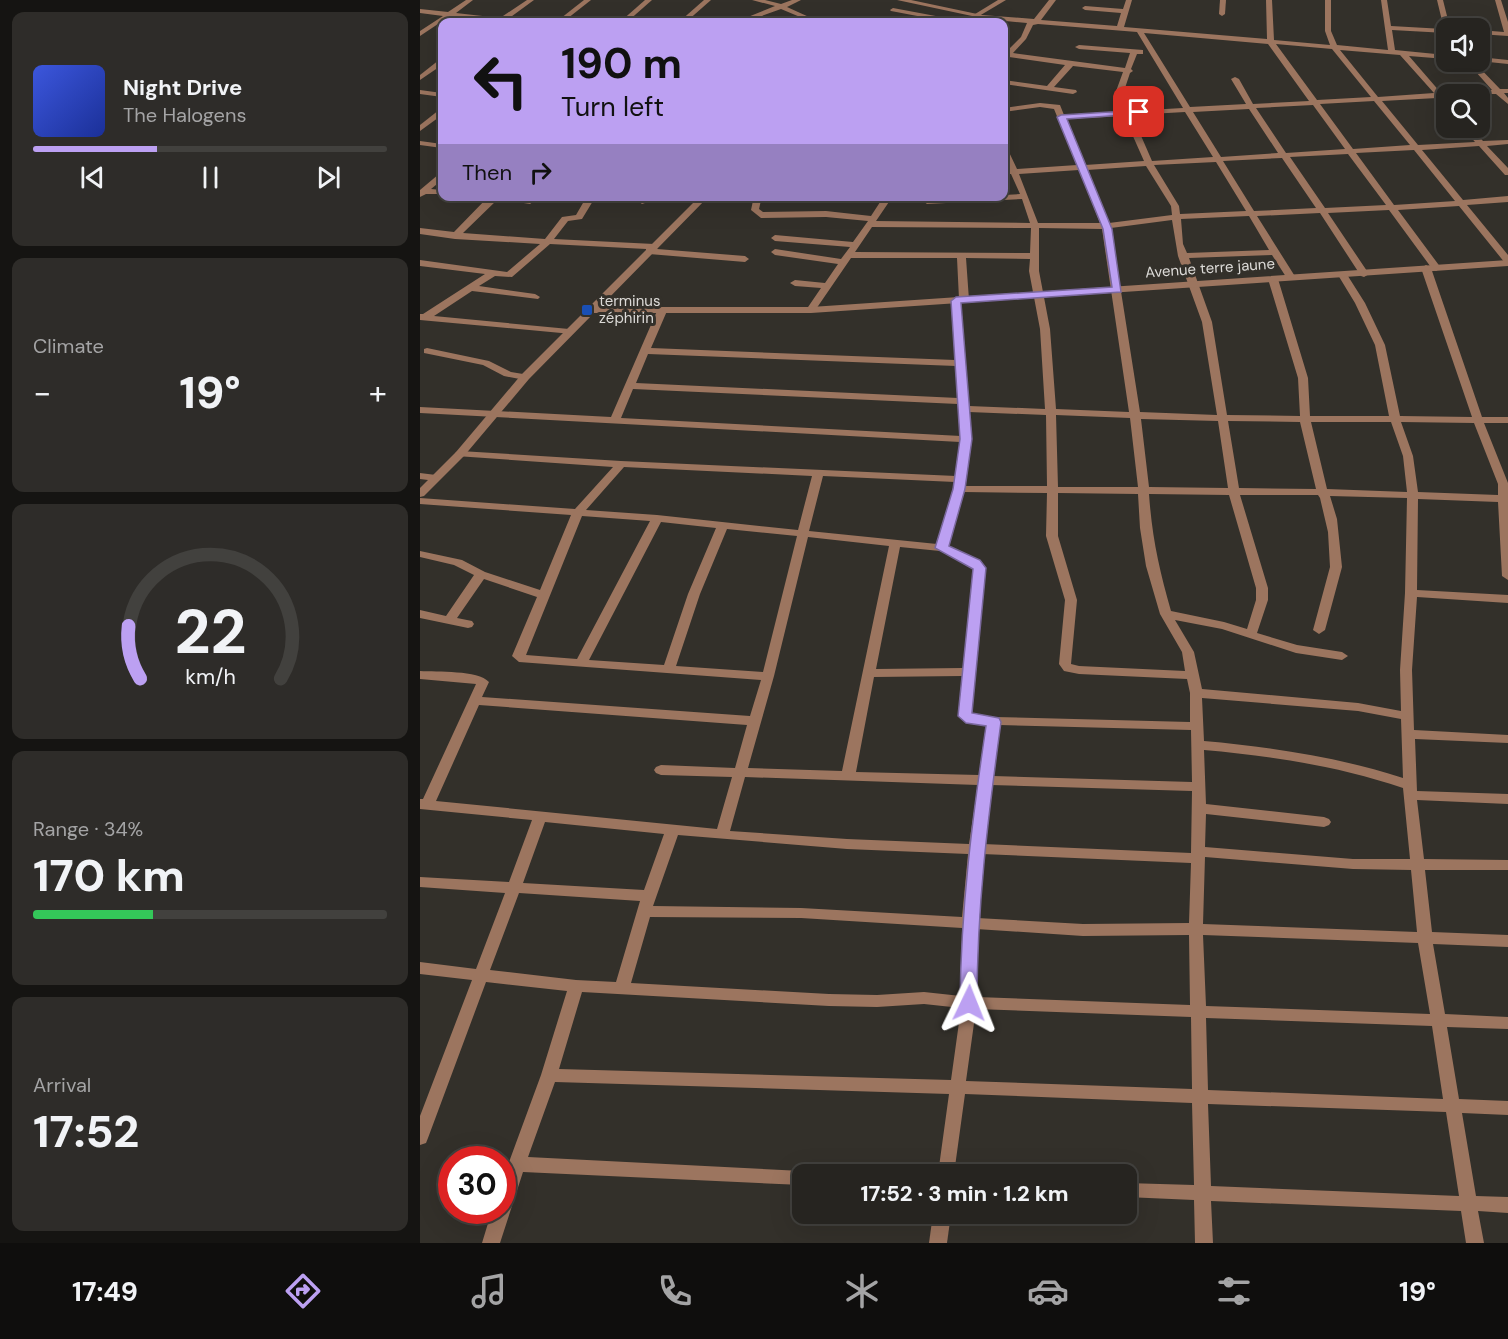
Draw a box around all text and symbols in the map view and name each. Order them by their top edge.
map controls [1436,18,1490,138]
button: sound [1436,18,1490,72]
text: 190 m [561,36,682,91]
icon: left [462,42,540,120]
text: Night Drive [123,73,242,102]
button: search [1436,84,1490,138]
pin [1113,86,1164,137]
text: Turn left [561,89,664,124]
icon: arrive [1122,95,1155,128]
text: The Halogens [123,102,246,128]
icon: right [524,156,557,189]
text: Then [462,158,512,187]
icon: previous [76,161,109,194]
icon: pause [194,161,227,194]
icon: next [312,161,345,194]
street label: Avenue terre jaune [1144,253,1276,283]
place label: terminus zéphirin [599,291,660,328]
marker: terminus zéphirin [580,303,594,317]
text: Climate [33,333,104,359]
text: 19° [179,363,241,422]
text: − [33,371,51,414]
text: + [369,371,387,414]
text: 22 [174,591,246,672]
text: km/h [185,663,235,691]
text: Range · 34% [33,816,143,842]
text: 170 km [33,846,185,905]
position arrow [937,971,1001,1035]
text: Arrival [33,1072,91,1098]
text: 17:52 [33,1102,139,1161]
speed limit sign: 30 [438,1146,516,1224]
text: 17:52 · 3 min · 1.2 km [861,1179,1069,1208]
icon: directions [282,1270,324,1312]
icon: music [468,1270,510,1312]
icon: phone [654,1270,696,1312]
icon: climate [841,1270,883,1312]
icon: car [1027,1270,1069,1312]
icon: filters [1213,1270,1255,1312]
text: 17:49 [72,1274,138,1309]
text: 19° [1399,1274,1436,1309]

